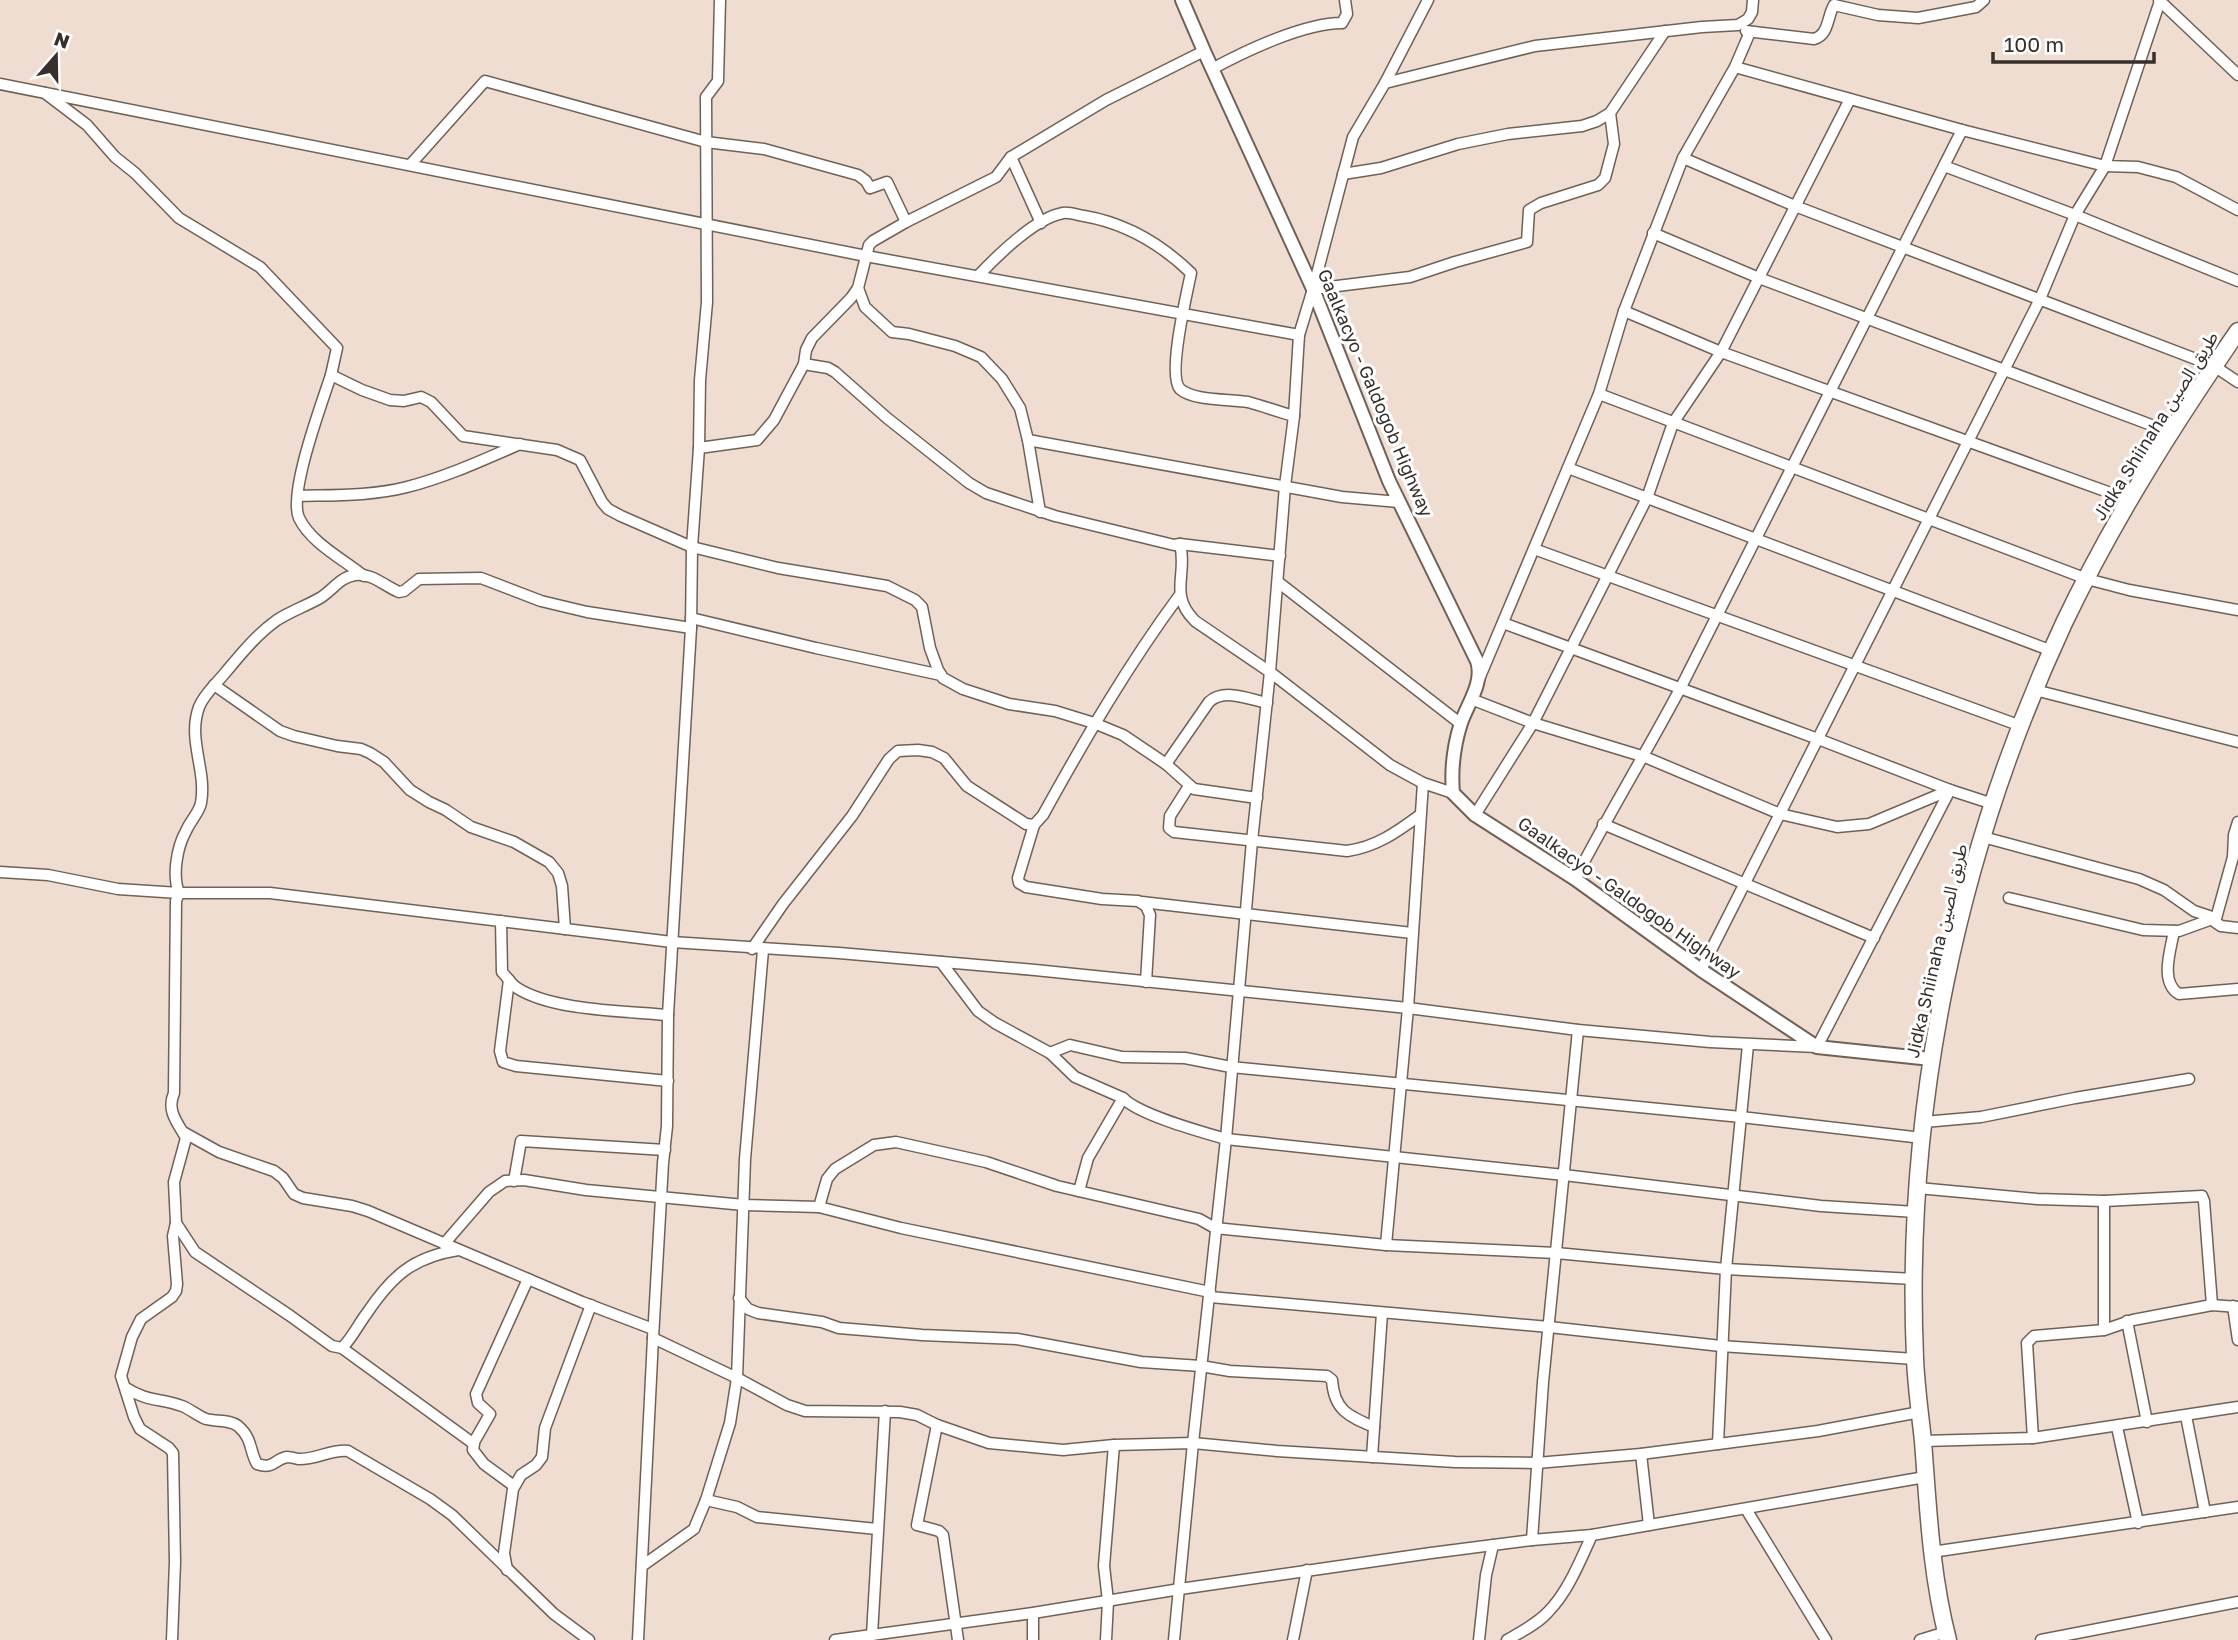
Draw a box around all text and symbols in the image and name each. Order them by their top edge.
north arrow [21,21,91,91]
scale bar [1993,21,2154,65]
text: N [51,26,73,53]
text: 100 m [2004,31,2064,57]
street label: Gaalkacyo - Galdogob Highway [1314,265,1438,520]
street label: Jidka Shiinaha طريق الصين [2088,327,2223,525]
street label: Gaalkacyo - Galdogob Highway [1514,812,1745,983]
street label: Jidka Shiinaha طريق الصين [1901,842,1972,1060]

